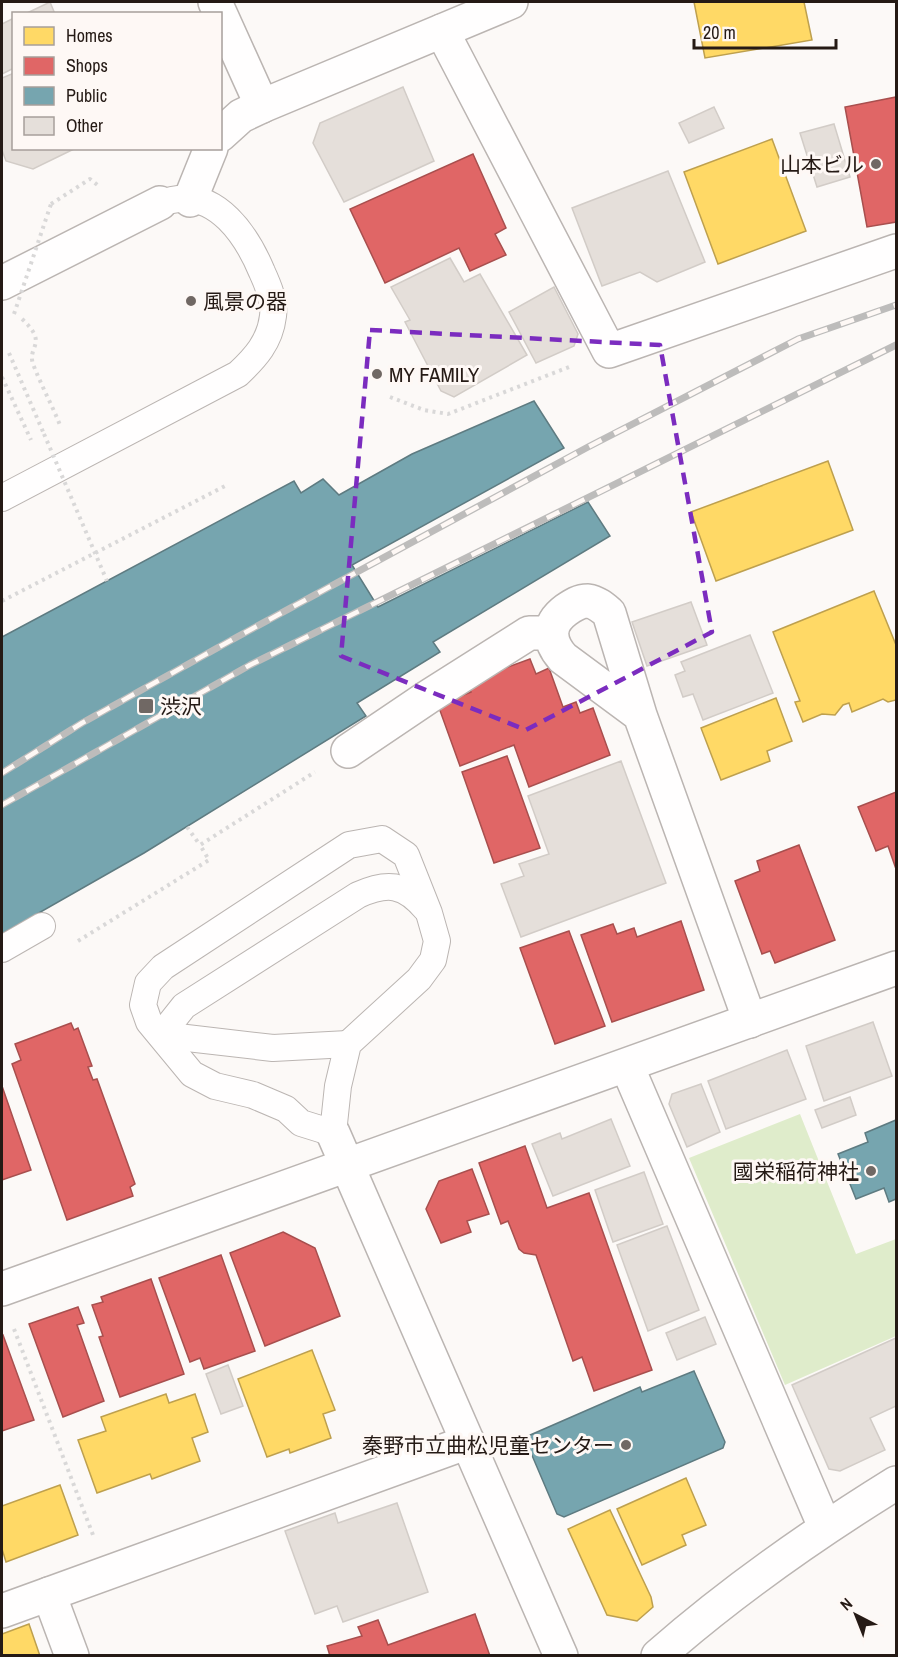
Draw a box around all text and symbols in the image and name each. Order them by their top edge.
legend [12,12,222,150]
scale bar [694,12,836,50]
text: 20 m [703,20,736,45]
text: Homes [66,23,113,48]
text: Shops [66,53,108,78]
text: Public [66,83,107,108]
text: Other [66,113,103,138]
place label: 山本ビル [780,150,864,179]
marker: 山本ビル [869,157,883,171]
place label: 風景の器 [203,287,287,316]
marker: 風景の器 [184,294,198,308]
place label: MY FAMILY [389,360,480,389]
marker: MY FAMILY [370,367,384,381]
place label: 渋沢 [160,692,202,721]
marker: 渋沢 [137,697,155,715]
place label: 國栄稲荷神社 [733,1157,859,1186]
marker: 國栄稲荷神社 [864,1164,878,1178]
place label: 秦野市立曲松児童センター [362,1431,614,1460]
marker: 秦野市立曲松児童センター [619,1438,633,1452]
north arrow [826,1585,886,1645]
text: N [835,1593,857,1615]

